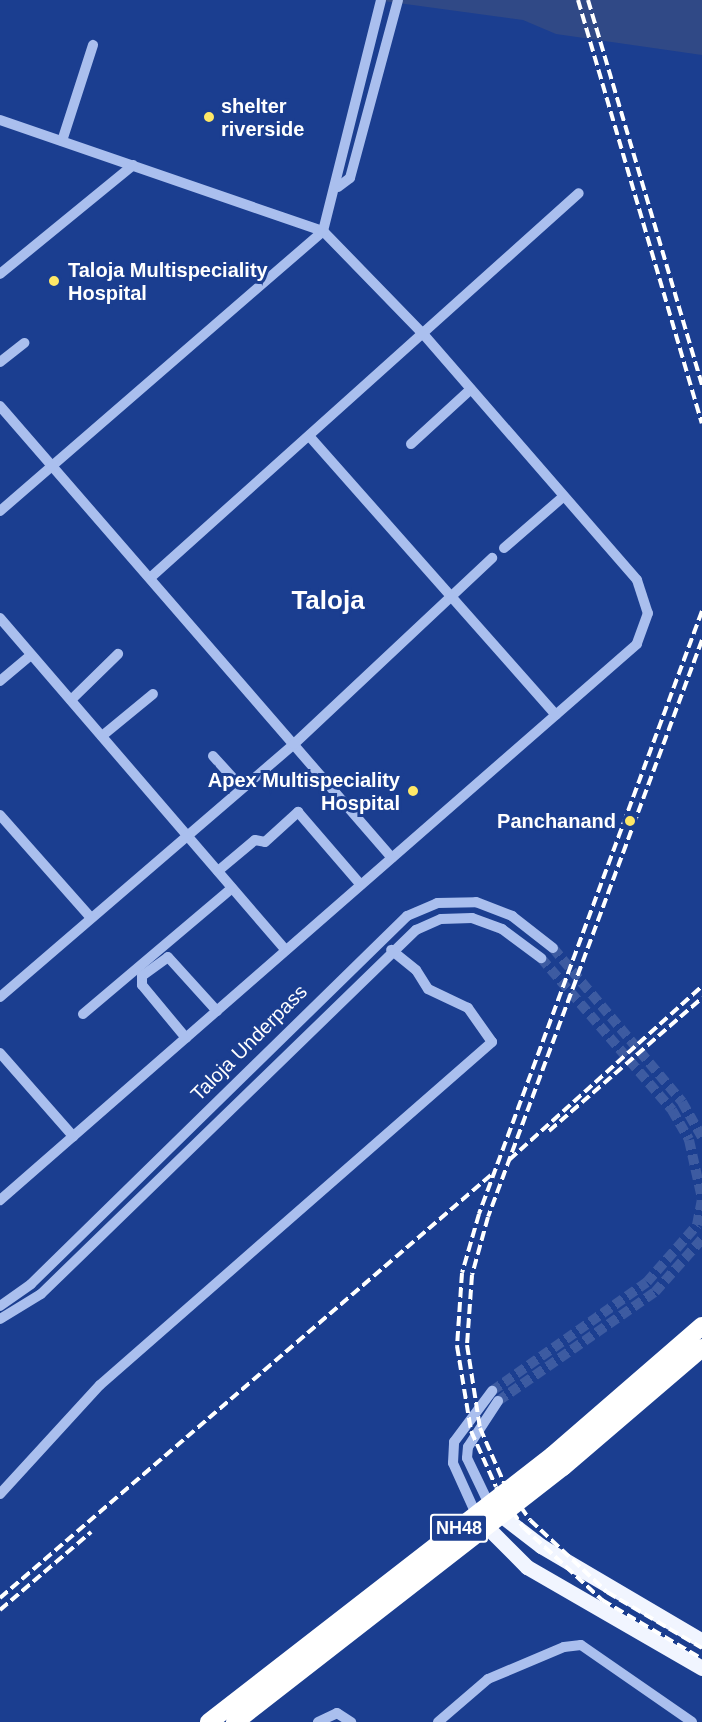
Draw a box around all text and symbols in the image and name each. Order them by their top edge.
place label: shelter riverside [221,94,304,141]
marker: shelter riverside [202,110,216,124]
place label: Taloja Multispeciality Hospital [68,258,268,305]
marker: Taloja Multispeciality Hospital [45,272,63,290]
district label: Taloja [291,585,365,617]
place label: Apex Multispeciality Hospital [208,768,400,815]
marker: Apex Multispeciality Hospital [404,782,422,800]
place label: Panchanand [497,809,616,833]
marker: Panchanand [621,812,639,830]
street label: Taloja Underpass [186,980,312,1106]
road number: NH48 [429,1513,489,1543]

